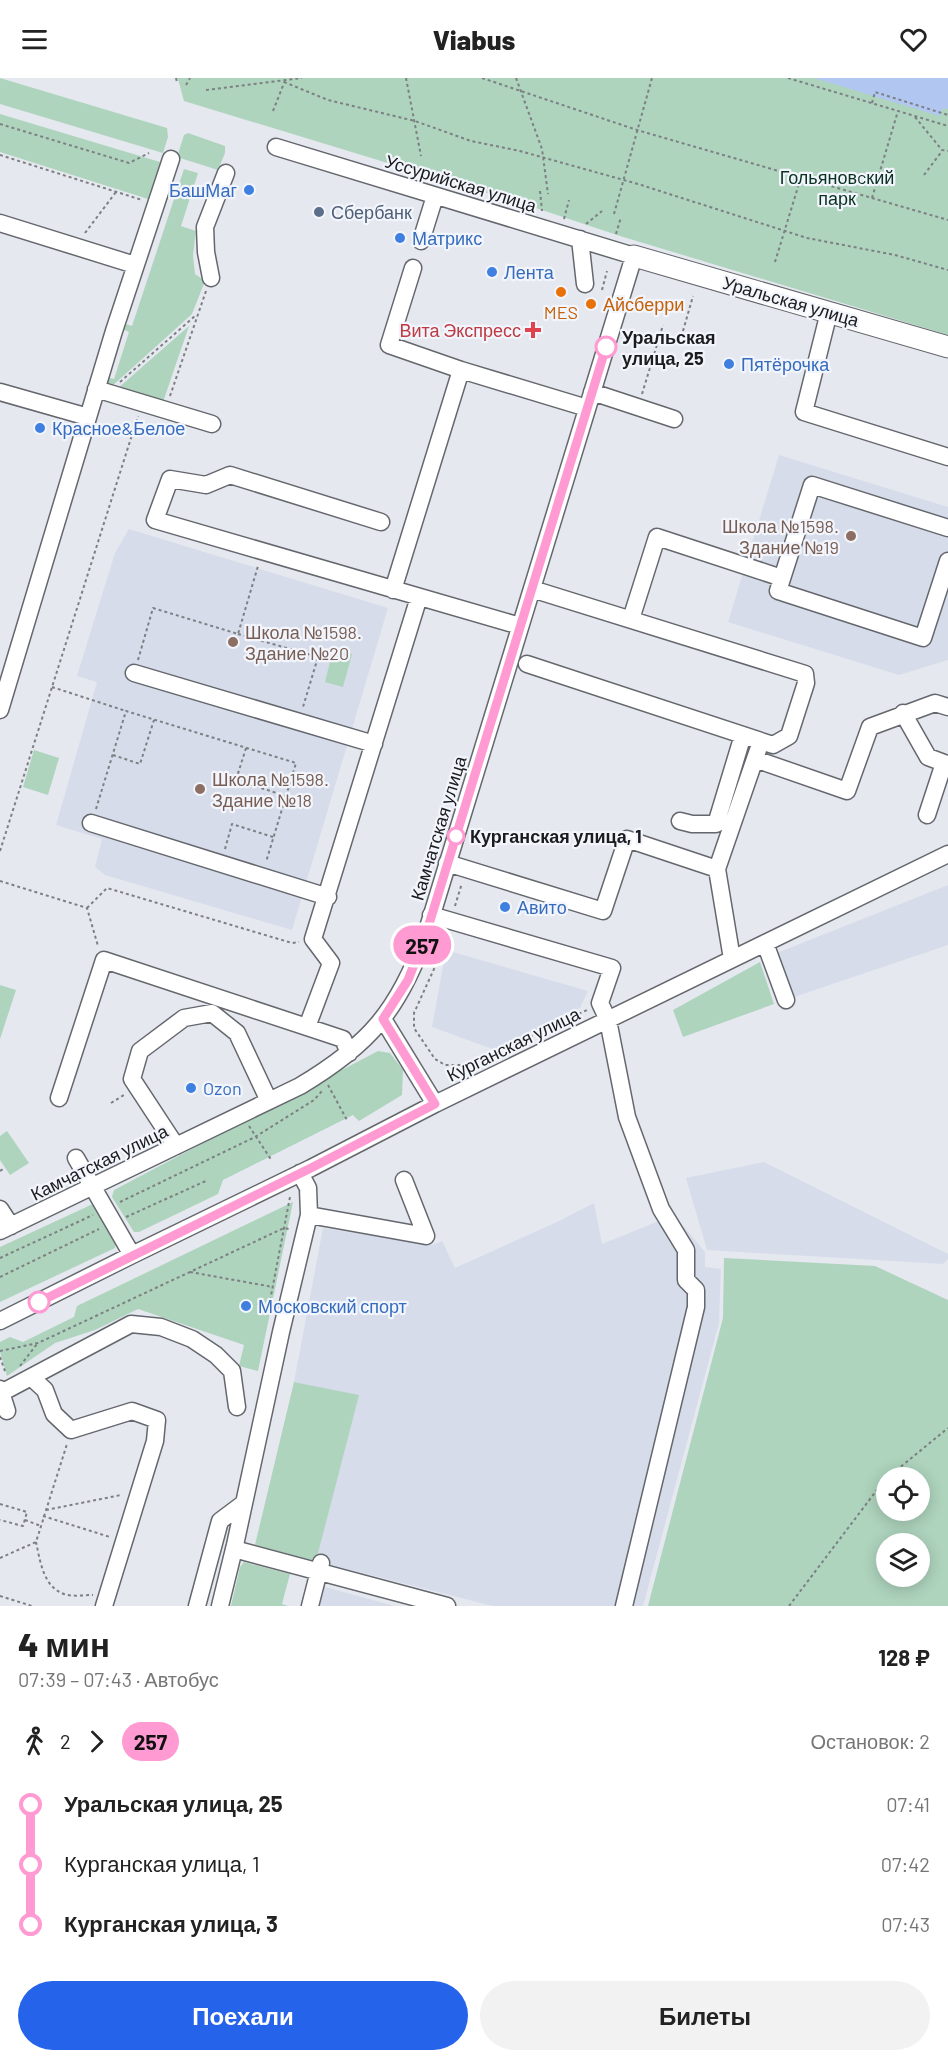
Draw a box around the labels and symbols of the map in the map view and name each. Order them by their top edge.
street label: Уссурийская улица [383,149,540,217]
park label: Гольяновcкий парк [780,166,894,209]
place label: БашМаг [169,179,237,201]
marker: БашМаг [242,183,256,197]
place label: Сбербанк [331,201,412,223]
marker: Сбербанк [312,205,326,219]
place label: Матрикс [412,227,482,249]
marker: Матрикс [393,231,407,245]
place label: Лента [504,261,555,283]
marker: Лента [485,265,499,279]
street label: Уральская улица [720,271,863,331]
marker: MES [554,285,568,299]
place label: Айсберри [603,293,684,315]
marker: Айсберри [584,297,598,311]
place label: MES [544,301,578,323]
place label: Вита Экспресс [400,319,521,341]
marker: Вита Экспресс [526,323,540,337]
place label: Уральская улица, 25 [622,326,716,369]
marker: Уральская улица, 25 [595,336,617,358]
place label: Пятёрочка [741,353,830,375]
marker: Пятёрочка [722,357,736,371]
place label: Красное&Белое [52,417,185,439]
marker: Красное&Белое [33,421,47,435]
place label: Школа №1598. Здание №19 [722,515,839,558]
marker: Школа №1598. Здание №19 [844,529,858,543]
place label: Школа №1598. Здание №20 [245,621,362,664]
marker: Школа №1598. Здание №20 [226,635,240,649]
street label: Камчатская улица [406,752,471,903]
place label: Школа №1598. Здание №18 [212,768,329,811]
marker: Школа №1598. Здание №18 [193,782,207,796]
place label: Курганская улица, 1 [470,825,642,847]
marker: Курганская улица, 1 [447,827,465,845]
place label: Авито [517,896,567,918]
marker: Авито [498,900,512,914]
line badge: 257 [388,926,456,964]
street label: Курганская улица [443,1002,584,1086]
place label: Ozon [203,1077,242,1099]
marker: Ozon [184,1081,198,1095]
street label: Камчатская улица [27,1119,172,1205]
unlabelled marker [28,1291,50,1313]
place label: Московский спорт [258,1295,407,1317]
marker: Московский спорт [239,1299,253,1313]

